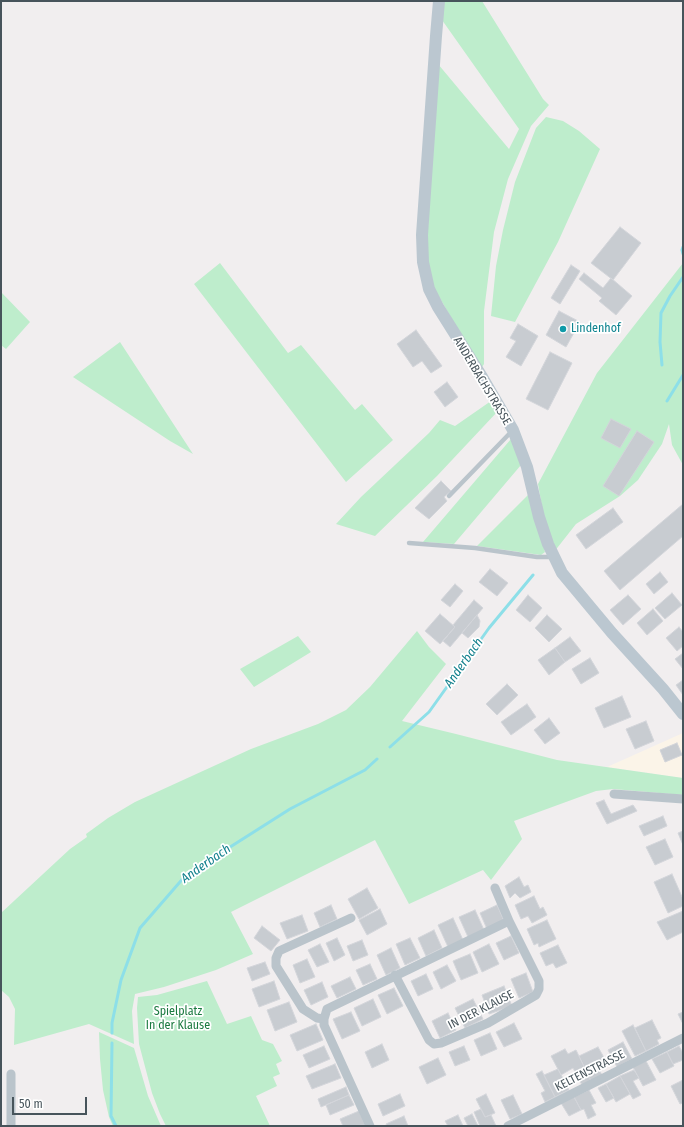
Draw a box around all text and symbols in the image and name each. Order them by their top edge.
place label: Lindenhof [571,322,621,336]
marker: Lindenhof [558,324,568,334]
street label: ANDERBACHSTRASSE [450,334,514,428]
water label: Anderbach [441,635,487,691]
water label: Anderbach [178,841,234,887]
street label: IN DER KLAUSE [446,987,516,1033]
park label: Spielplatz In der Klause [146,1005,210,1033]
street label: KELTENSTRASSE [553,1047,627,1095]
scale bar [14,1089,89,1115]
text: 50 m [19,1097,43,1111]

